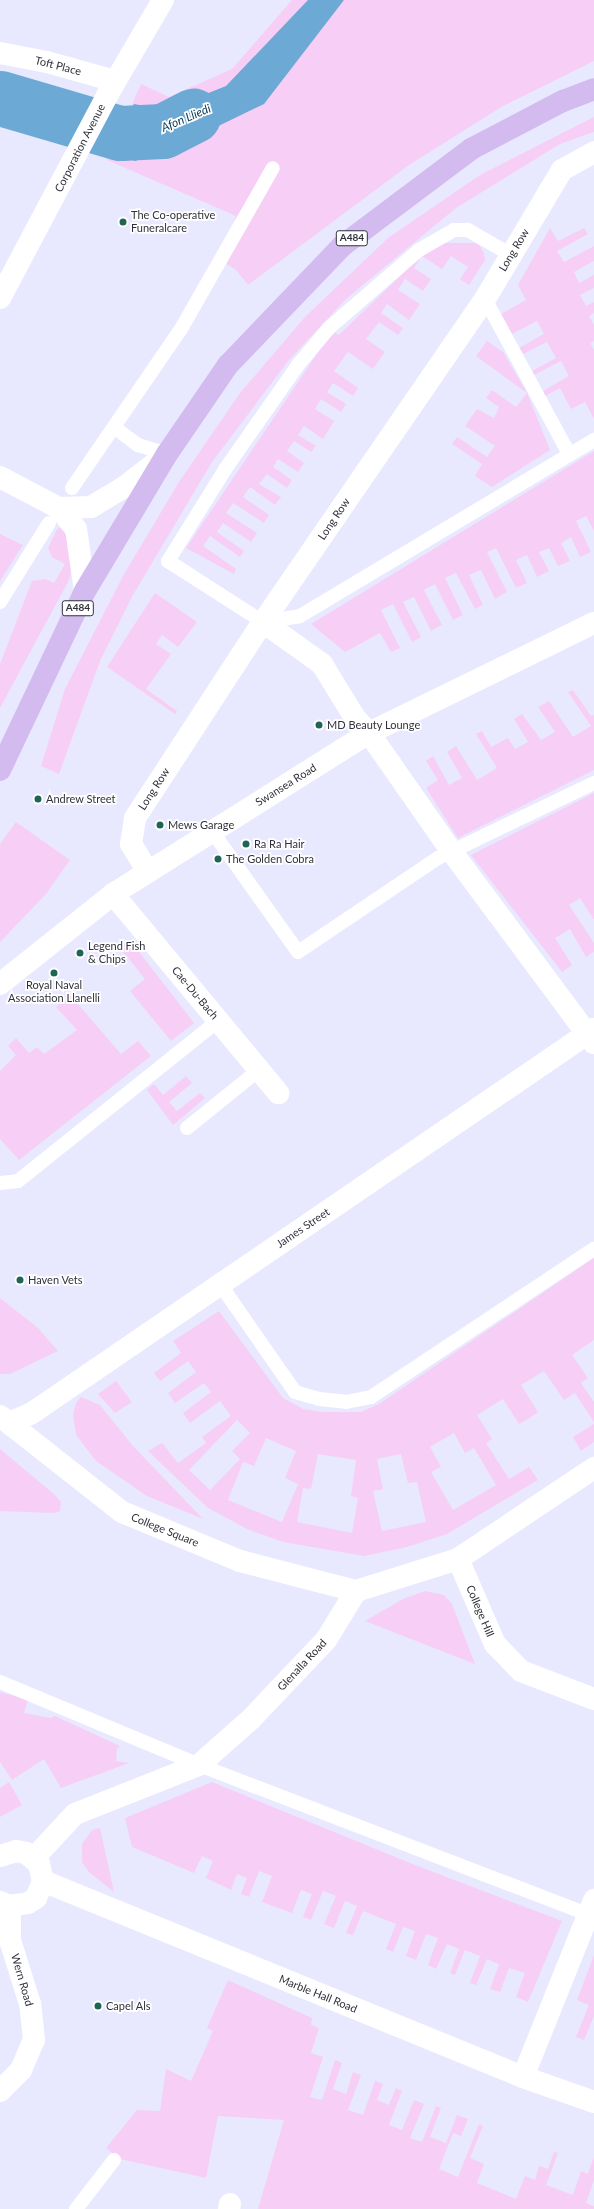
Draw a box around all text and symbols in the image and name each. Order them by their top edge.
street label: Toft Place [33,54,83,78]
water label: Afon Lliedi [159,101,213,135]
street label: Corporation Avenue [52,102,108,194]
place label: The Co-operative Funeralcare [131,209,215,235]
marker: The Co-operative Funeralcare [118,217,128,227]
street label: Long Row [496,226,532,274]
road number: A484 [335,230,369,246]
street label: Long Row [315,496,353,542]
road number: A484 [61,600,95,616]
place label: MD Beauty Lounge [327,718,420,732]
marker: MD Beauty Lounge [314,720,324,730]
street label: Swansea Road [253,761,319,809]
street label: Long Row [136,765,172,813]
place label: Andrew Street [46,792,116,806]
marker: Andrew Street [33,794,43,804]
place label: Mews Garage [168,818,234,832]
marker: Mews Garage [155,820,165,830]
place label: Ra Ra Hair [254,837,305,851]
marker: Ra Ra Hair [241,839,251,849]
place label: The Golden Cobra [226,852,314,866]
marker: The Golden Cobra [213,854,223,864]
place label: Legend Fish & Chips [88,940,145,966]
marker: Legend Fish & Chips [75,948,85,958]
street label: Cae-Du-Bach [169,964,221,1022]
marker: Royal Naval Association Llanelli [49,968,59,978]
place label: Royal Naval Association Llanelli [8,979,100,1005]
street label: James Street [274,1205,332,1251]
place label: Haven Vets [28,1273,83,1287]
marker: Haven Vets [15,1275,25,1285]
street label: College Square [129,1510,201,1550]
street label: College Hill [463,1583,497,1639]
street label: Glenalla Road [275,1636,329,1694]
street label: Wern Road [8,1952,36,2008]
street label: Marble Hall Road [277,1972,359,2016]
place label: Capel Als [106,1999,151,2013]
marker: Capel Als [93,2001,103,2011]

